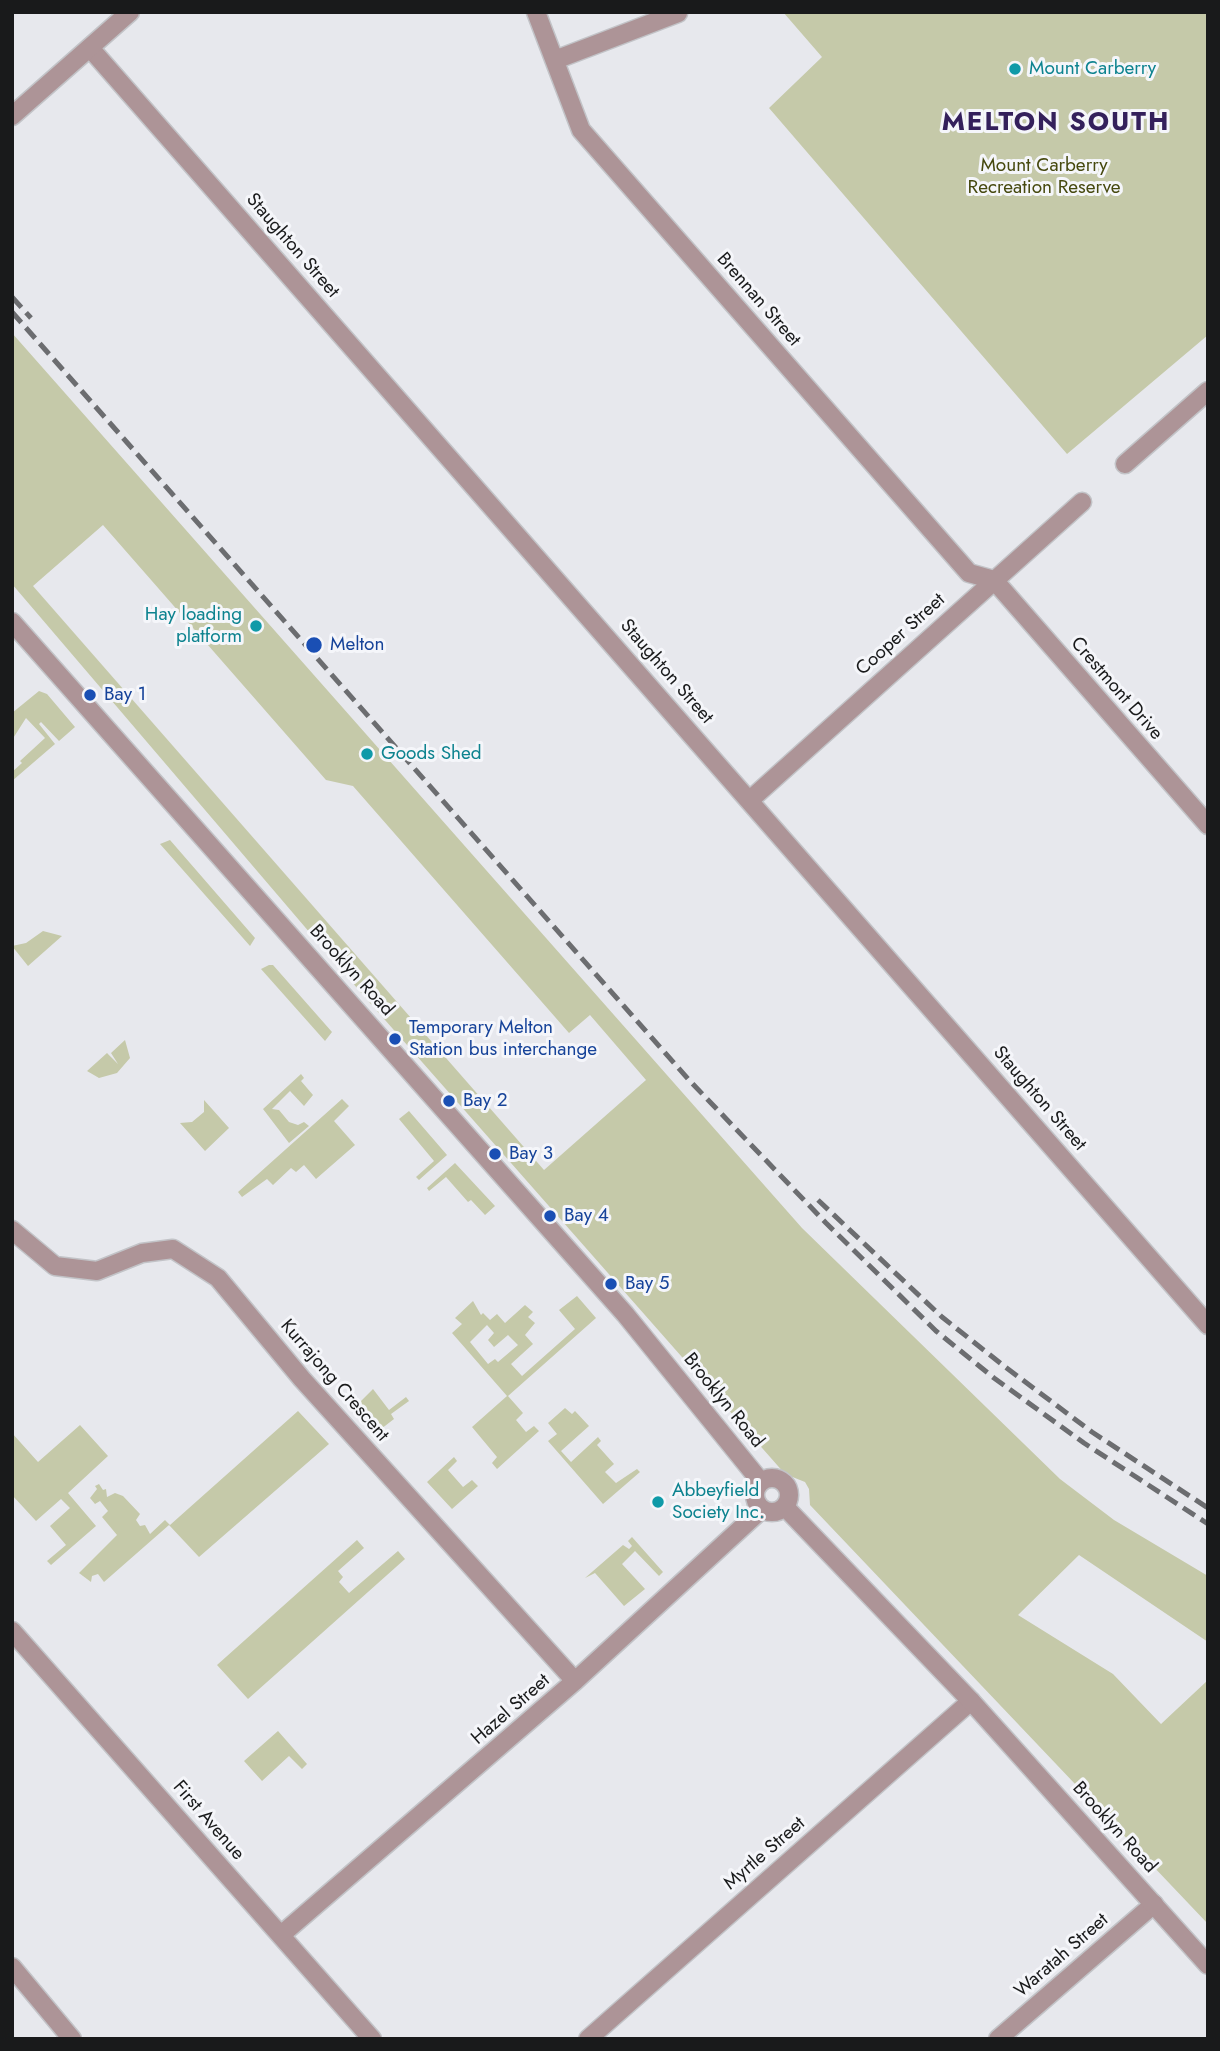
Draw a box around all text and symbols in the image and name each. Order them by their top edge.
place label: Mount Carberry [1029,58,1156,80]
marker: Mount Carberry [1007,61,1023,77]
district label: MELTON SOUTH [943,108,1169,140]
park label: Mount Carberry Recreation Reserve [967,155,1121,199]
street label: Staughton Street [240,189,344,303]
street label: Brennan Street [711,248,805,352]
street label: Cooper Street [852,589,950,681]
place label: Hay loading platform [145,604,242,648]
street label: Staughton Street [614,615,718,729]
marker: Hay loading platform [248,618,264,634]
street label: Crestmont Drive [1065,633,1167,745]
place label: Melton [330,634,384,656]
marker: Melton [304,635,324,655]
place label: Bay 1 [104,684,146,706]
marker: Bay 1 [82,687,98,703]
place label: Goods Shed [381,743,482,765]
marker: Goods Shed [359,746,375,762]
street label: Brooklyn Road [304,921,398,1021]
place label: Temporary Melton Station bus interchange [409,1017,597,1061]
marker: Temporary Melton Station bus interchange [387,1031,403,1047]
street label: Staughton Street [987,1042,1091,1156]
place label: Bay 2 [463,1090,508,1112]
marker: Bay 2 [441,1093,457,1109]
place label: Bay 3 [509,1143,553,1165]
marker: Bay 3 [487,1146,503,1162]
place label: Bay 4 [564,1205,609,1227]
marker: Bay 4 [542,1208,558,1224]
place label: Bay 5 [625,1273,669,1295]
marker: Bay 5 [603,1276,619,1292]
street label: Kurrajong Crescent [275,1315,393,1447]
street label: Brooklyn Road [678,1349,768,1453]
place label: Abbeyfield Society Inc. [672,1480,765,1524]
marker: Abbeyfield Society Inc. [650,1494,666,1510]
street label: Hazel Street [467,1670,555,1750]
street label: First Avenue [167,1777,249,1865]
street label: Brooklyn Road [1067,1778,1161,1878]
street label: Myrtle Street [720,1813,810,1895]
street label: Waratah Street [1011,1909,1113,2003]

